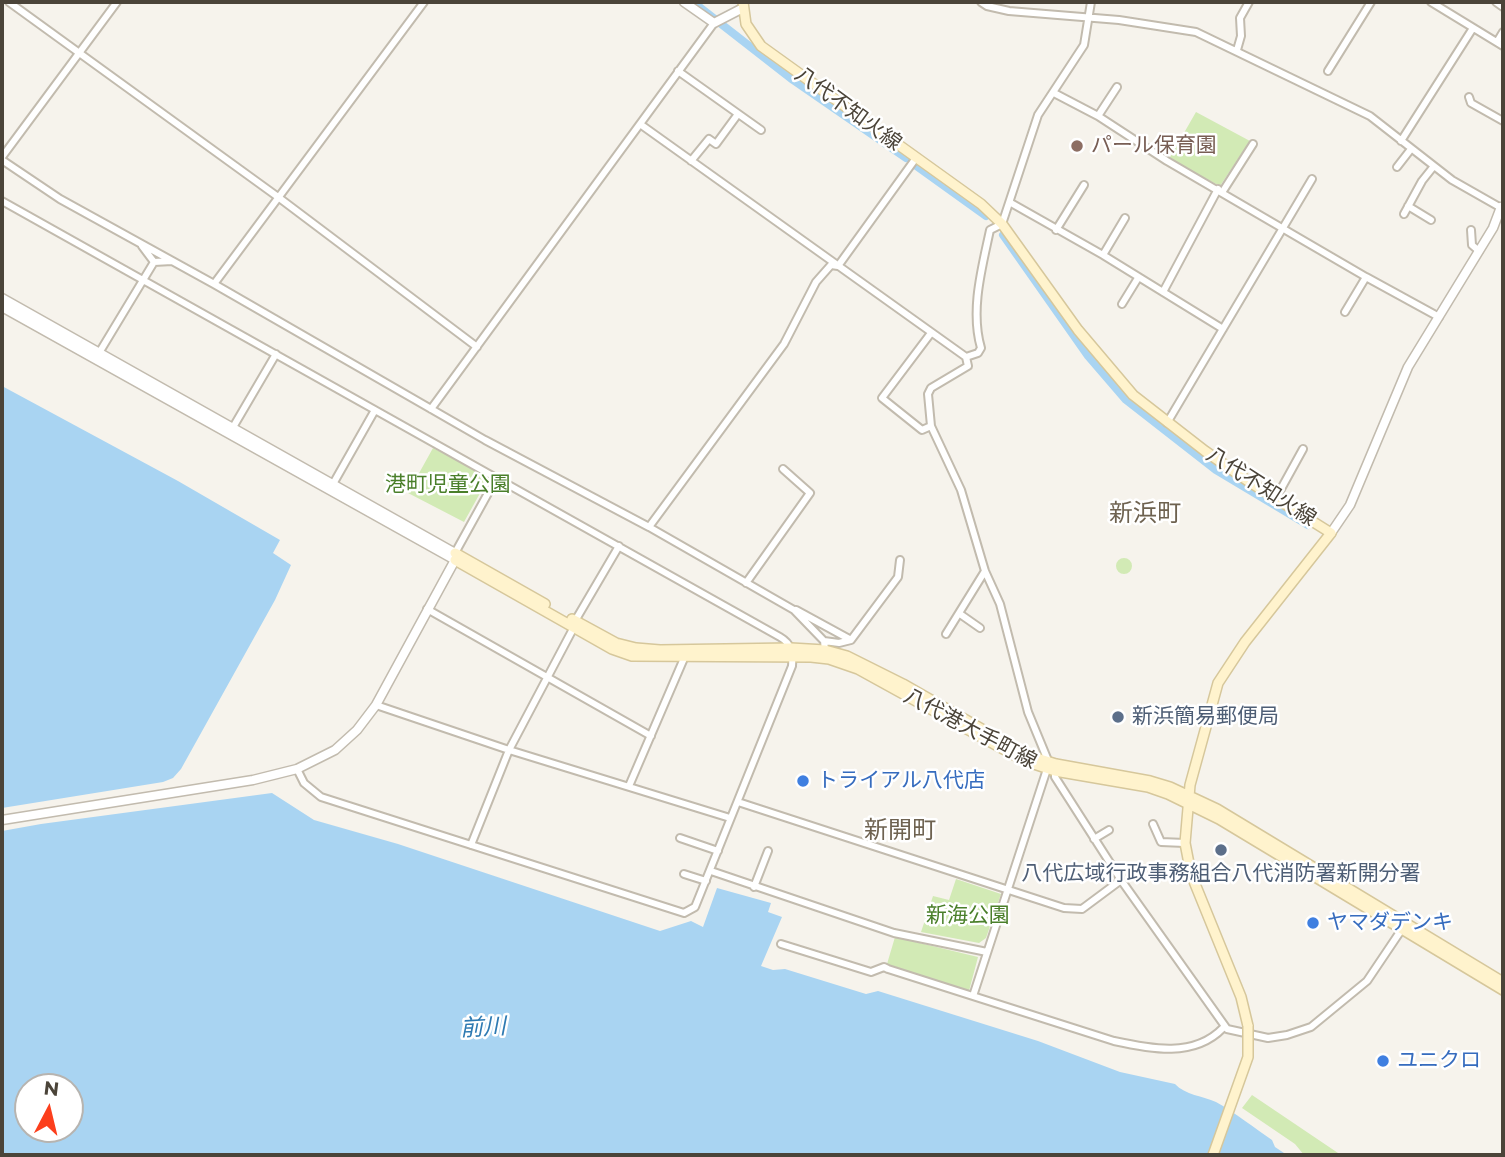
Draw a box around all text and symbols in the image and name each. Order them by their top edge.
street label: 八代不知火線 [790,62,906,156]
place label: パール保育園 [1091,133,1217,159]
marker: パール保育園 [1069,138,1085,154]
street label: 八代不知火線 [1201,442,1321,532]
park label: 港町児童公園 [385,472,511,498]
district label: 新浜町 [1109,500,1181,528]
street label: 八代港大手町線 [899,683,1041,775]
place label: 新浜簡易郵便局 [1132,704,1279,730]
marker: 新浜簡易郵便局 [1110,709,1126,725]
place label: トライアル八代店 [817,768,985,794]
marker: トライアル八代店 [795,773,811,789]
district label: 新開町 [864,817,936,845]
marker: 八代広域行政事務組合八代消防署新開分署 [1213,842,1229,858]
place label: 八代広域行政事務組合八代消防署新開分署 [1022,861,1420,887]
park label: 新海公園 [926,903,1010,929]
place label: ヤマダデンキ [1327,910,1453,936]
marker: ヤマダデンキ [1305,915,1321,931]
water label: 前川 [459,1013,507,1043]
place label: ユニクロ [1397,1048,1481,1074]
marker: ユニクロ [1375,1053,1391,1069]
north arrow [14,1073,84,1143]
text: N [42,1076,60,1101]

